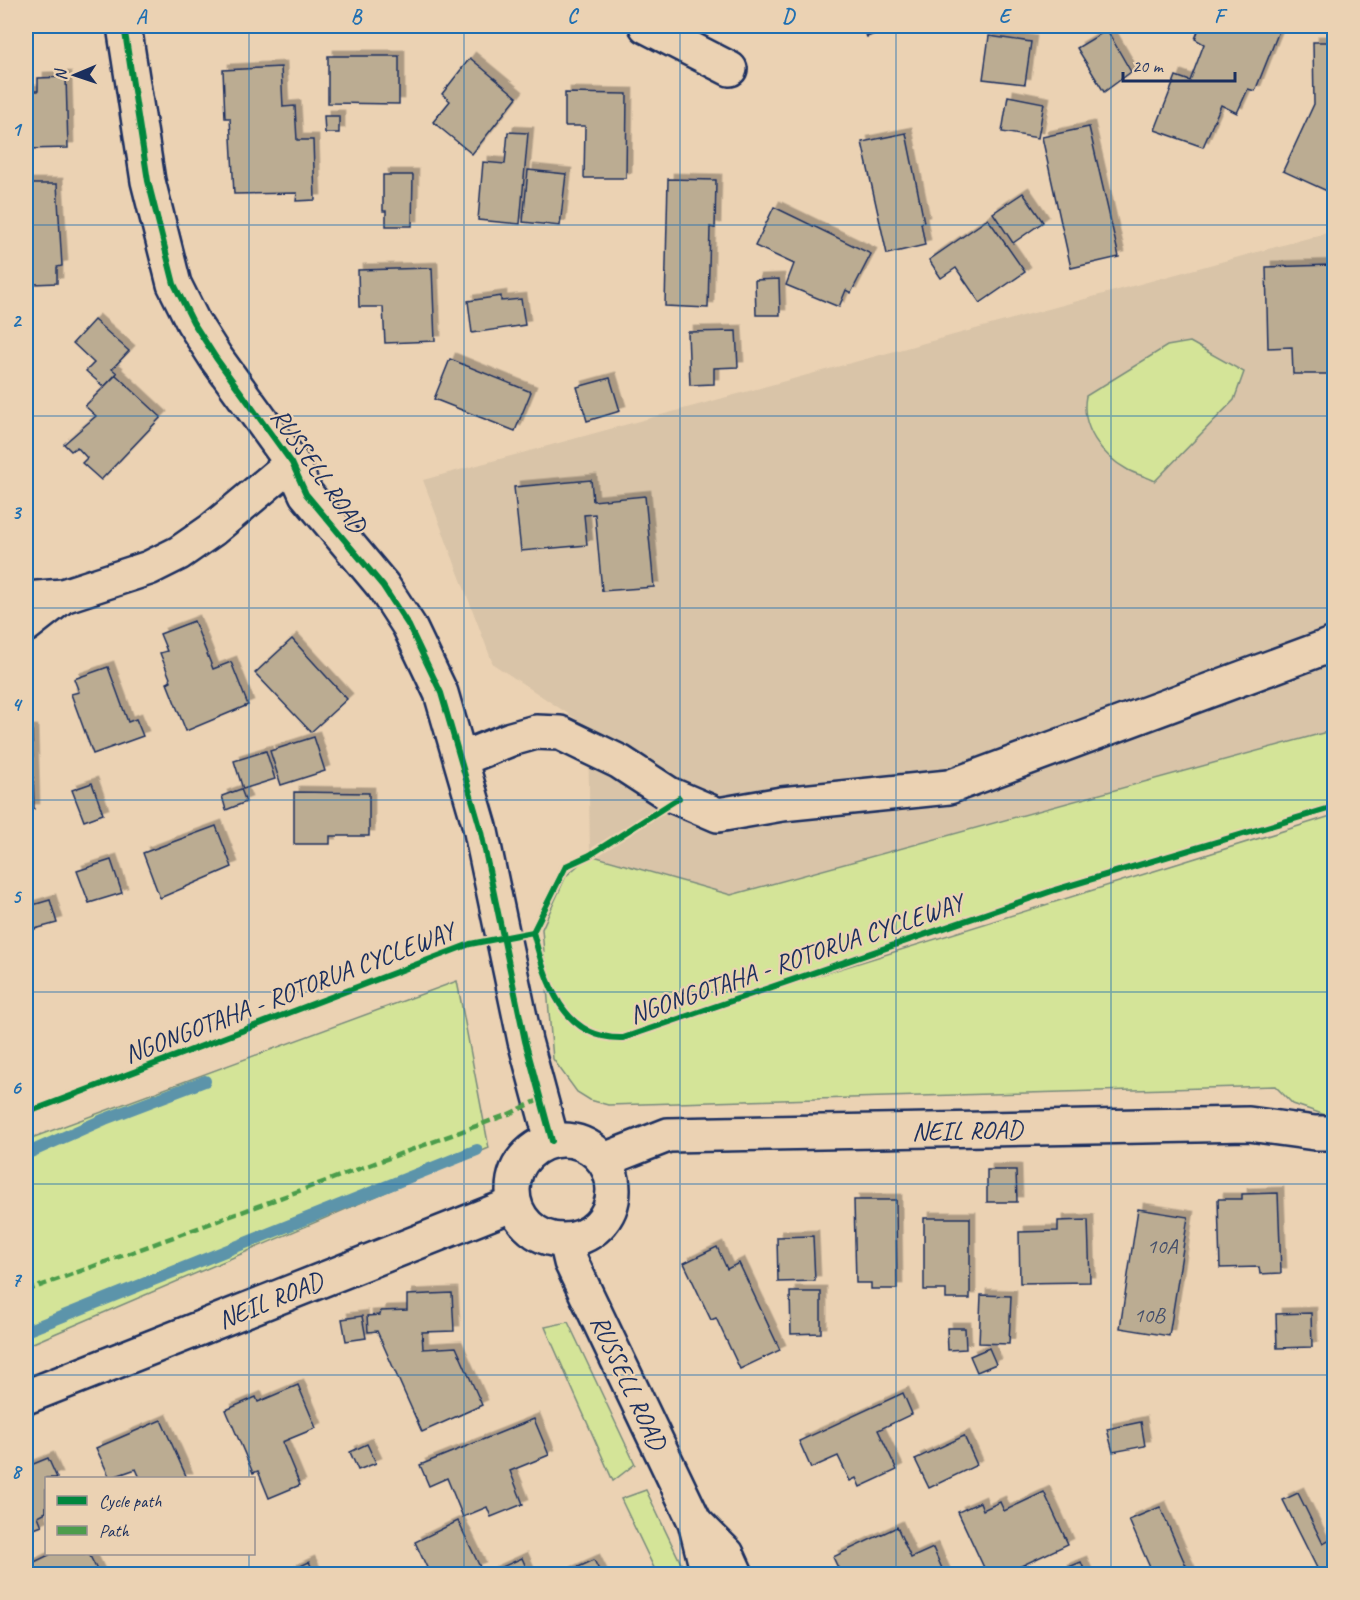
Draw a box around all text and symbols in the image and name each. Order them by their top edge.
text: A [136,4,148,29]
text: B [351,4,363,29]
text: C [567,4,579,29]
text: D [782,4,796,29]
text: E [999,4,1013,29]
text: F [1214,4,1228,29]
north arrow [45,45,105,105]
scale bar [1123,45,1236,83]
text: 20 m [1132,55,1165,77]
text: N [51,67,71,81]
text: 1 [12,117,23,142]
text: 2 [12,308,23,333]
street label: RUSSELL ROAD [264,402,375,541]
text: 3 [12,500,23,525]
text: 4 [12,692,24,717]
text: 5 [12,884,23,909]
street label: NGONGOTAHA - ROTORUA CYCLEWAY [625,884,971,1031]
street label: NGONGOTAHA - ROTORUA CYCLEWAY [119,913,463,1071]
text: 6 [11,1075,22,1100]
street label: NEIL ROAD [912,1113,1024,1148]
house number: 10A [1147,1232,1178,1260]
street label: NEIL ROAD [213,1264,329,1336]
text: 7 [12,1267,23,1292]
house number: 10B [1133,1301,1166,1329]
street label: RUSSELL ROAD [583,1310,675,1457]
text: 8 [12,1459,24,1484]
legend [45,1477,255,1555]
text: Cycle path [99,1490,162,1512]
text: Path [99,1520,129,1542]

